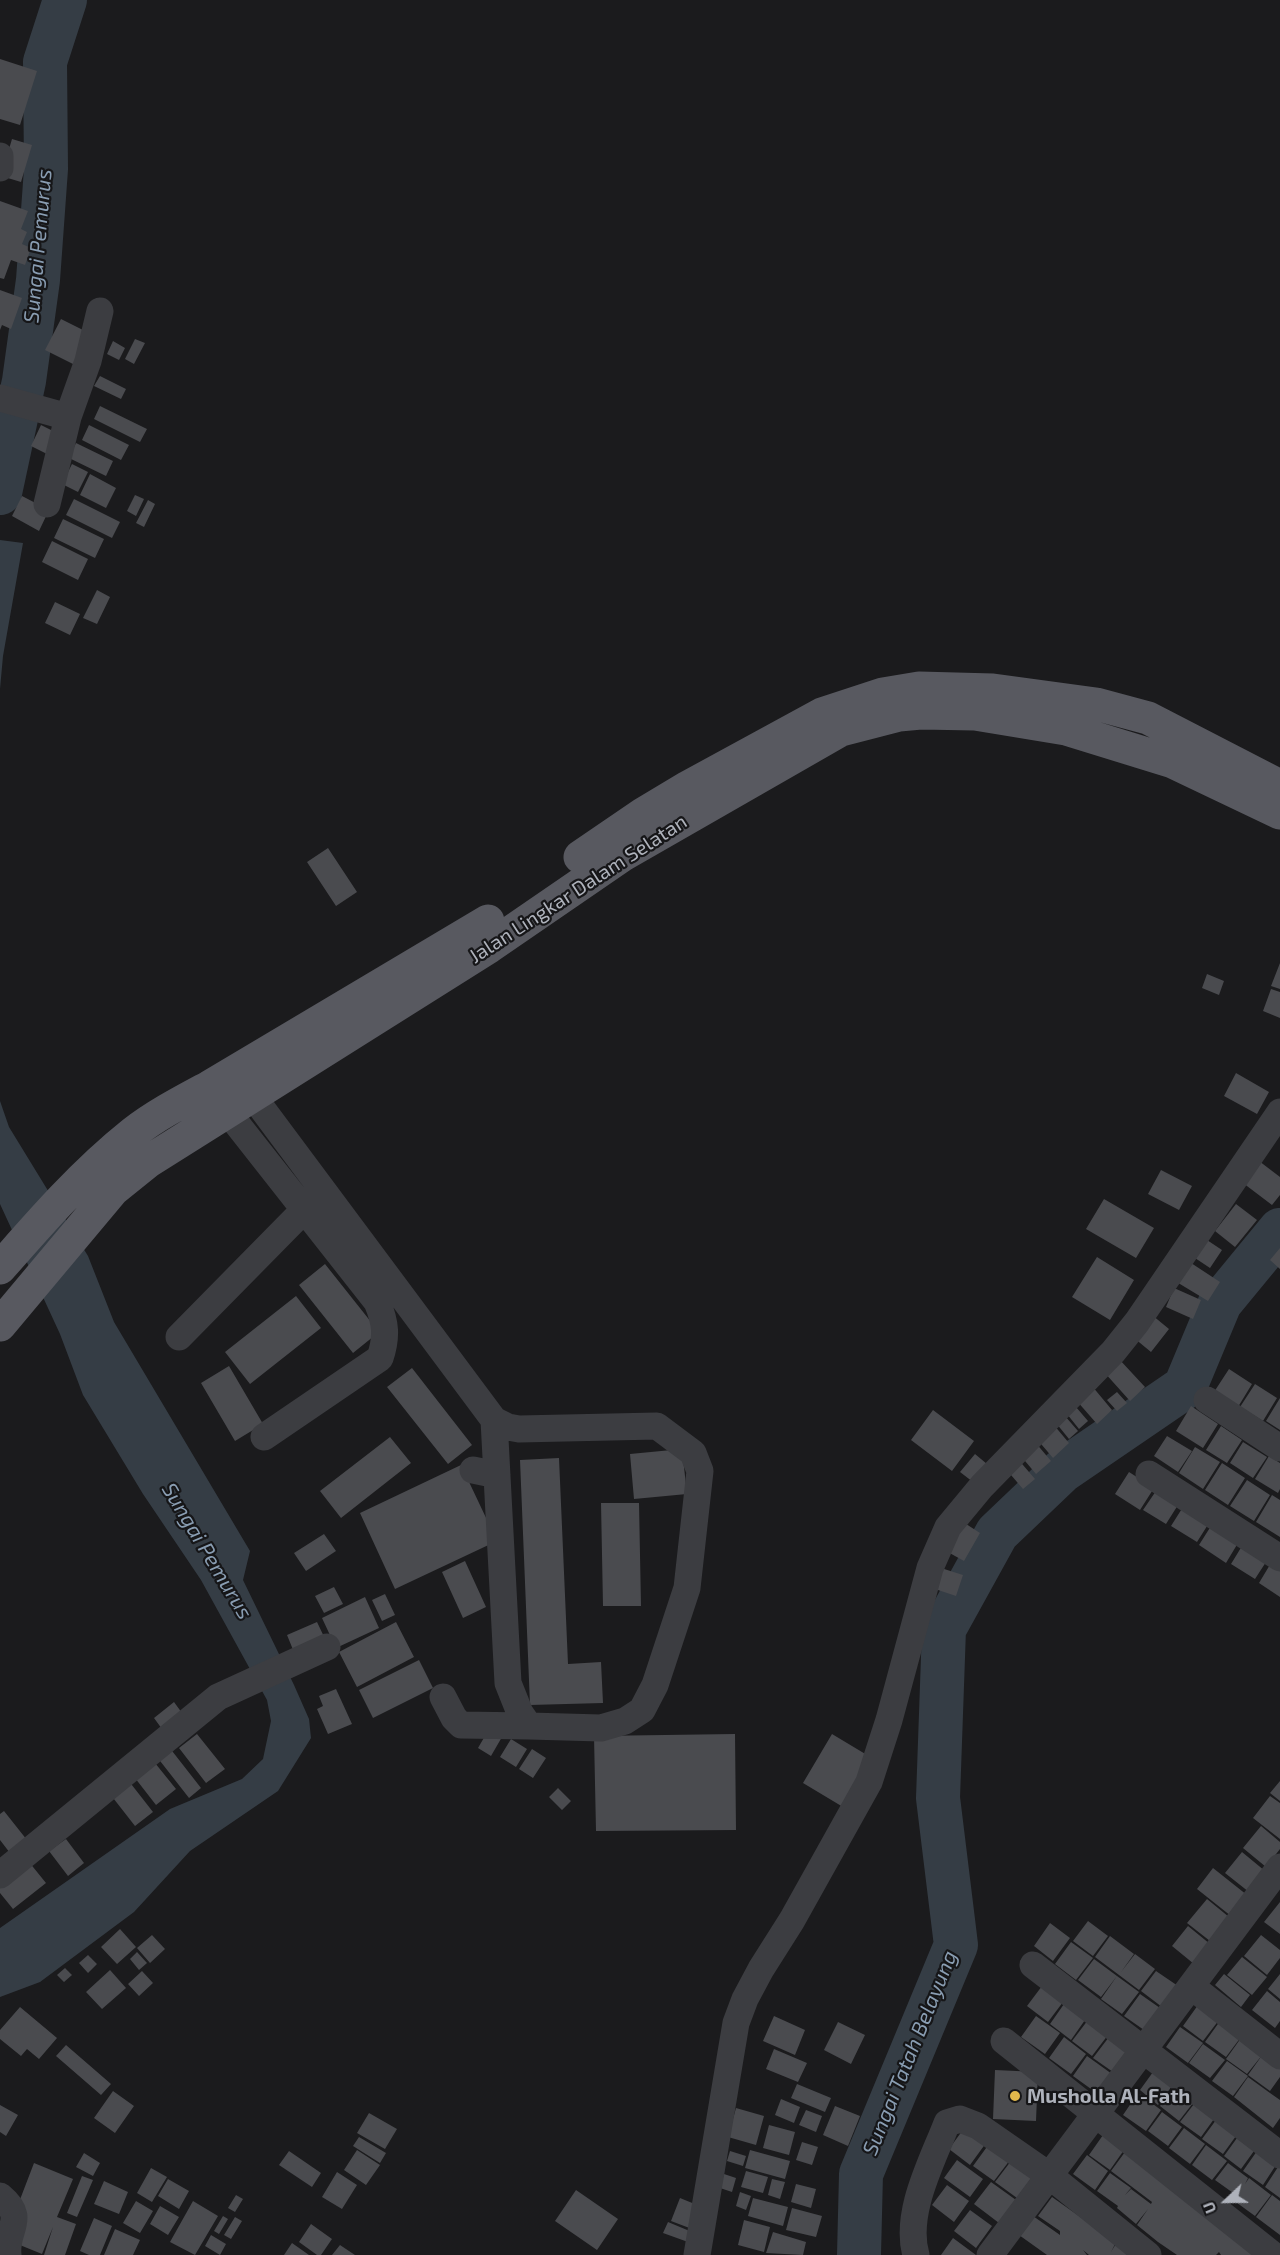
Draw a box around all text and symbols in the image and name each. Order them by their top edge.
water label: Sungai Pemurus [19,168,57,324]
street label: Jalan Lingkar Dalam Selatan [465,810,691,968]
water label: Sungai Pemurus [156,1478,258,1624]
water label: Sungai Tatah Belayung [857,1947,963,2159]
place label: Musholla Al-Fath [1027,2084,1190,2108]
marker: Musholla Al-Fath [1008,2089,1022,2103]
north arrow [1196,2171,1256,2231]
text: U [1198,2199,1220,2217]

